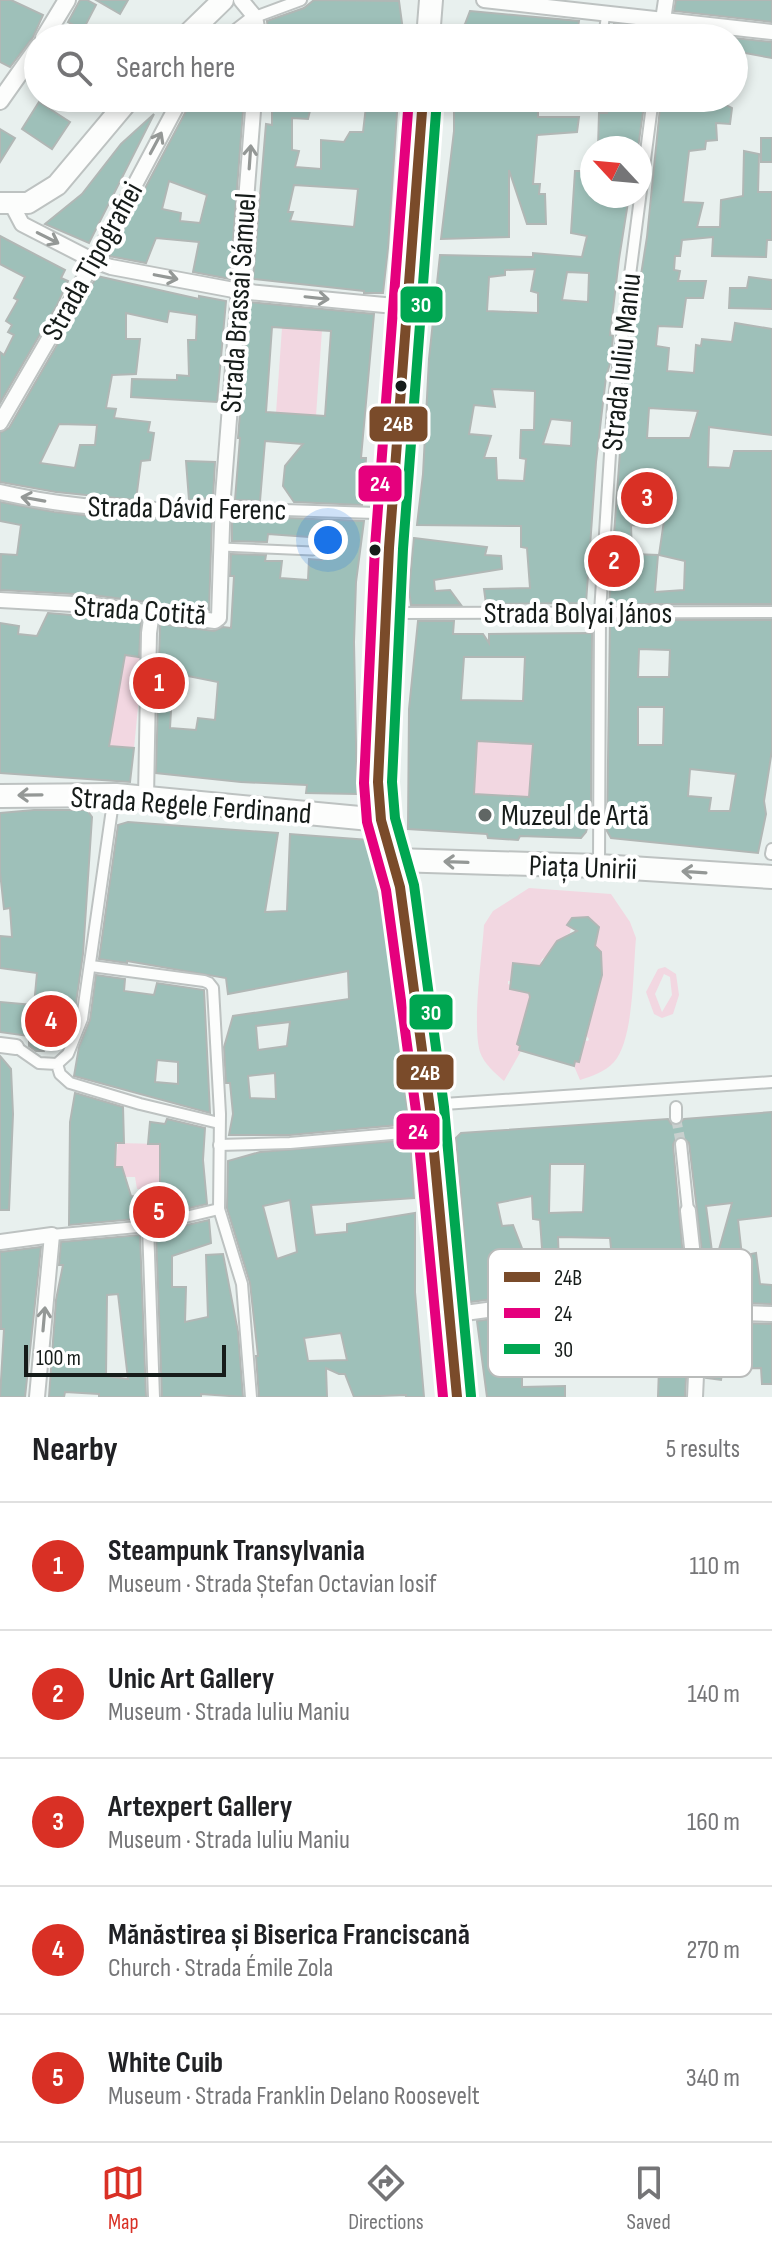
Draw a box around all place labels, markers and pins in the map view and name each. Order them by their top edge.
unlabelled marker [393,378,409,394]
pin: 3 [621,468,673,528]
pin: 2 [588,531,640,591]
unlabelled marker [367,542,383,558]
pin: 1 [133,653,185,713]
place label: Muzeul de Artă [501,798,649,834]
marker: Muzeul de Artă [476,806,494,824]
pin: 4 [25,991,77,1051]
pin: 5 [133,1182,185,1242]

